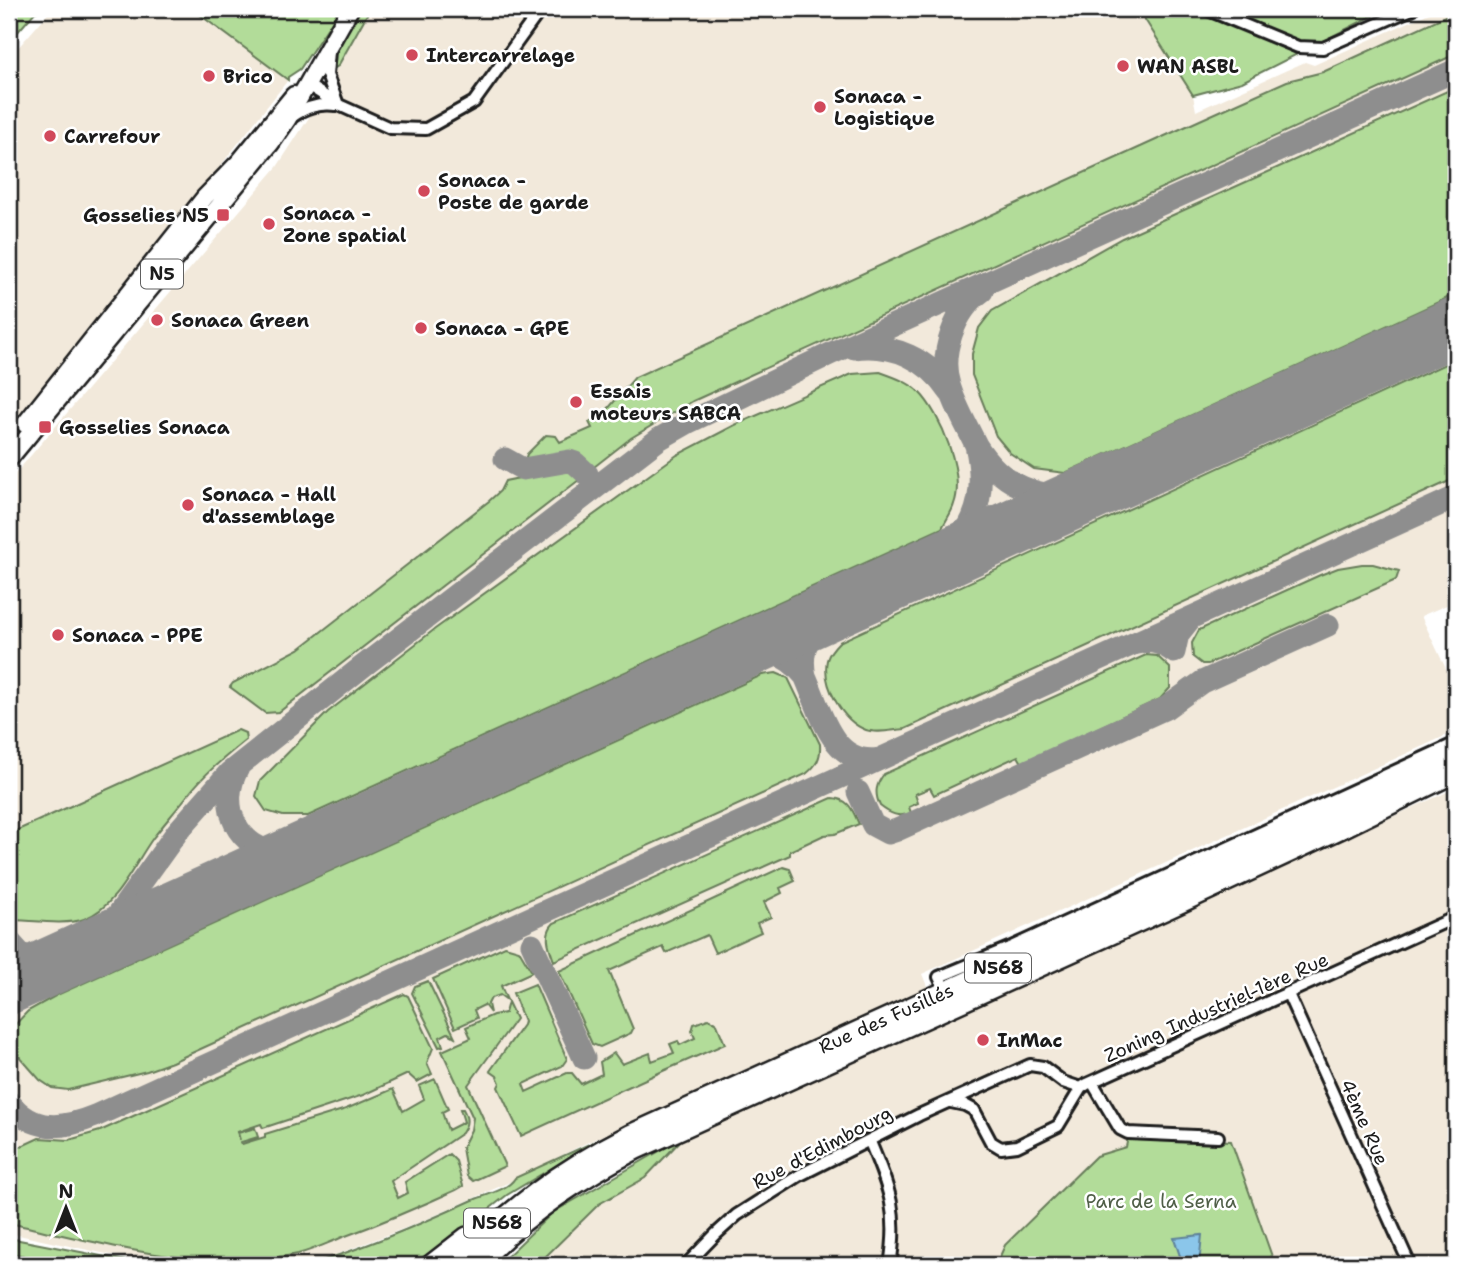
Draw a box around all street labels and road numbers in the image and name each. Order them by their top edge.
road number: N5 [141,260,183,288]
street label: Zoning Industriel-1ère Rue [1100,947,1332,1068]
road number: N568 [965,953,1031,982]
street label: Rue des Fusillés [815,978,958,1059]
street label: 4ème Rue [1334,1075,1395,1169]
street label: Rue d'Edimbourg [748,1100,896,1195]
road number: N568 [464,1208,530,1238]

